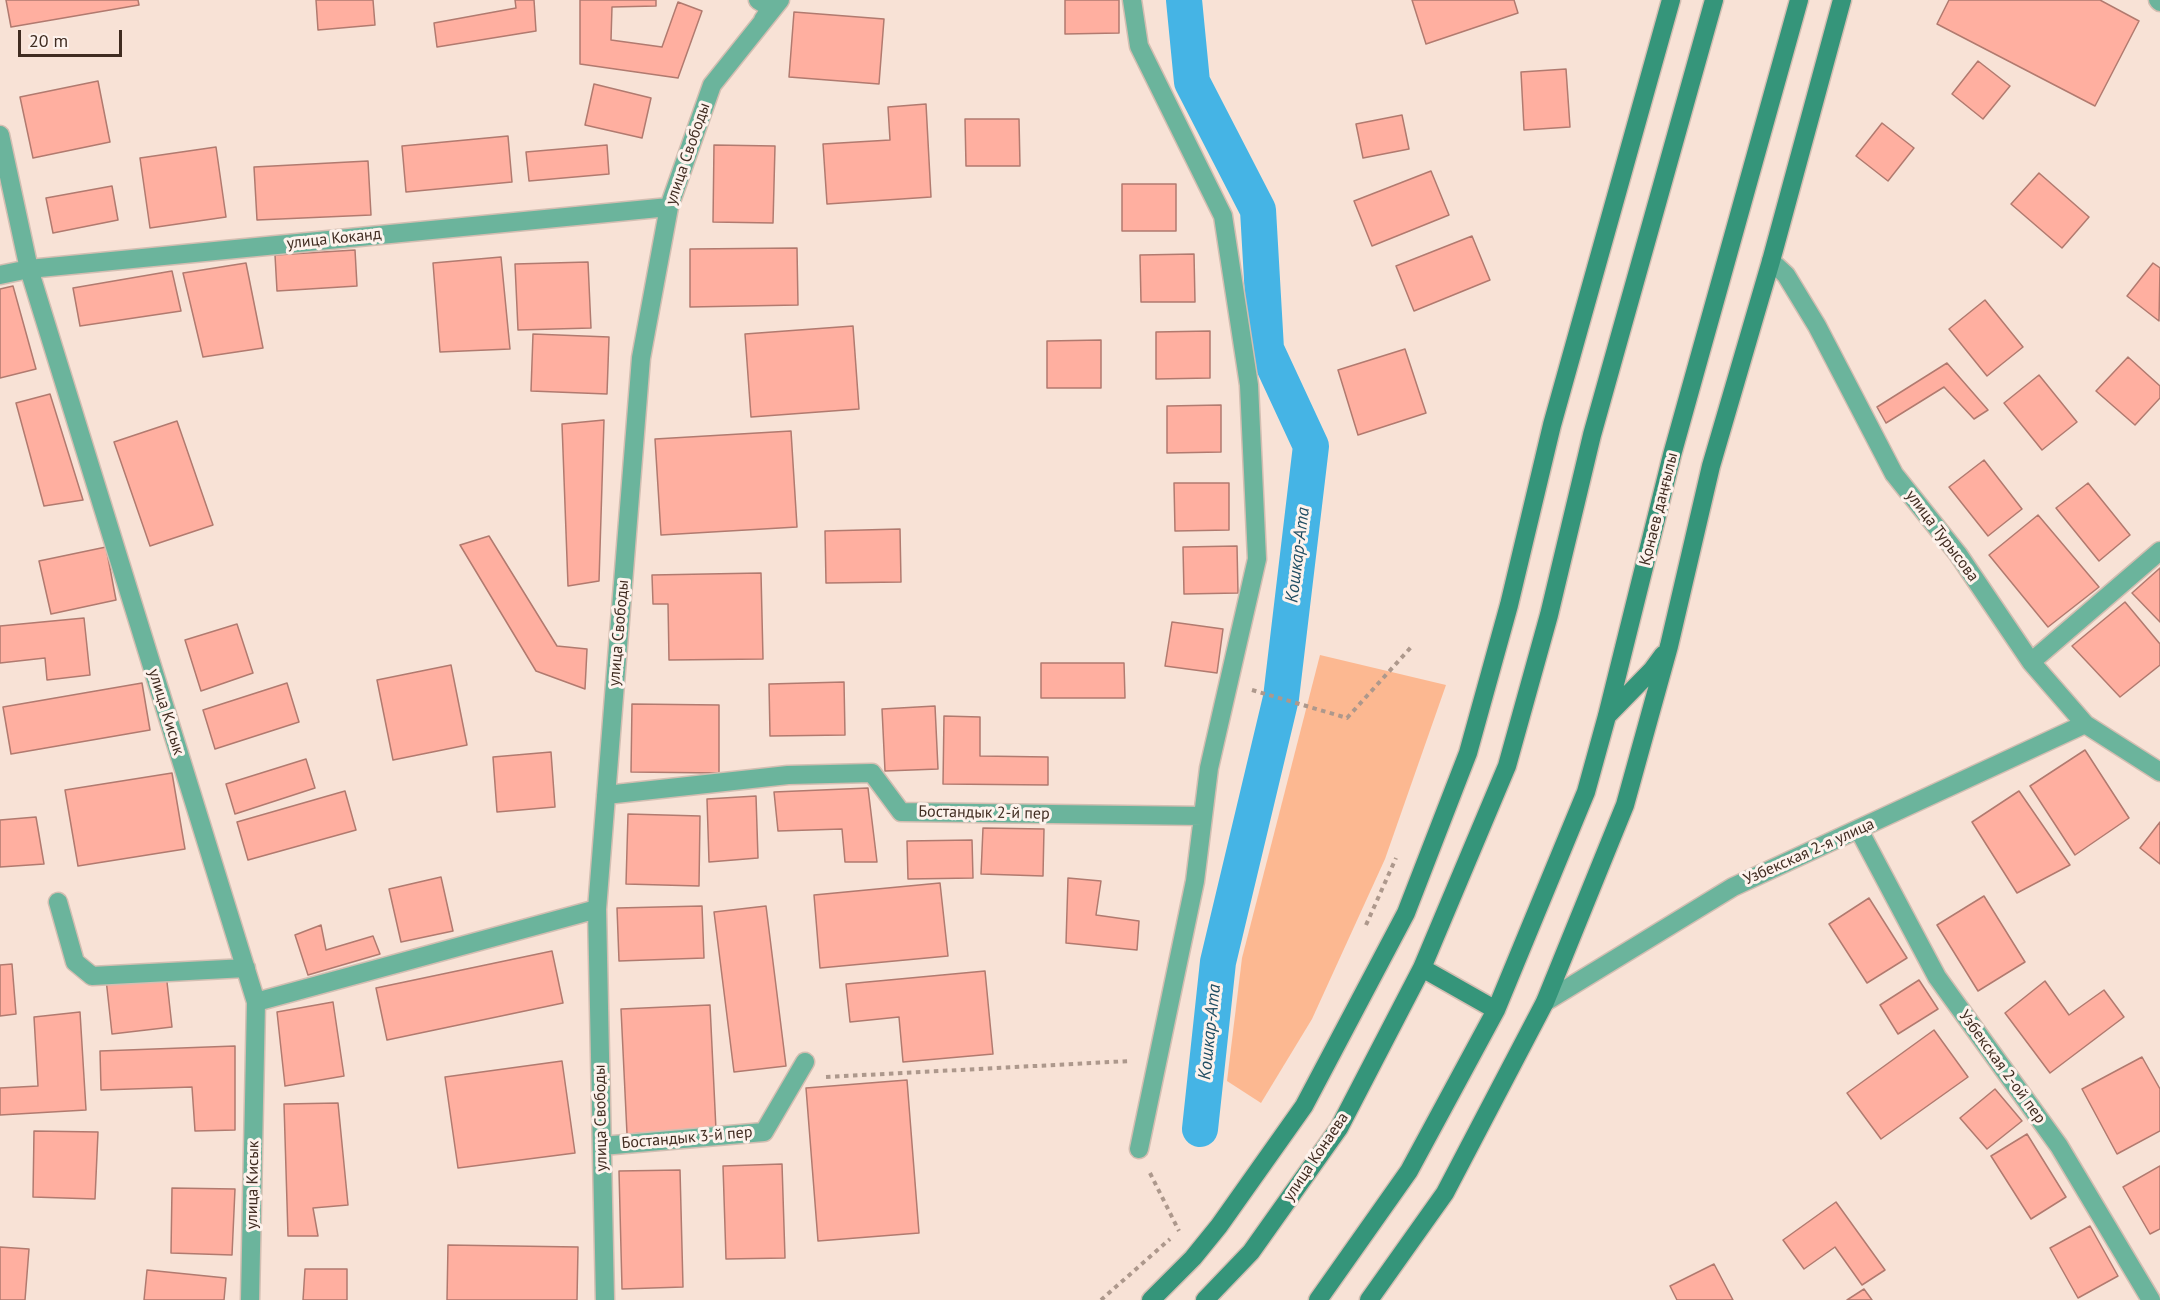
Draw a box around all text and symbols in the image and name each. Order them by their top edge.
scale bar [21,18,124,56]
text: 20 m [29,29,68,52]
street label: улица Свободы [662,100,714,208]
street label: улица Коканд [286,224,382,254]
street label: Қонаев даңғылы [1636,451,1682,567]
street label: улица Турысова [1901,486,1983,586]
water label: Кошкар-Ата [1281,506,1315,604]
street label: улица Свободы [605,579,633,687]
street label: улица Кисык [144,667,188,757]
street label: Бостандык 2-й пер [918,802,1050,824]
street label: Узбекская 2-я улица [1741,815,1877,889]
water label: Кошкар-Ата [1194,983,1226,1081]
street label: Узбекская 2-ой пер [1954,1007,2050,1127]
street label: улица Свободы [590,1064,612,1172]
street label: улица Конаева [1279,1109,1353,1205]
street label: Бостандык 3-й пер [621,1123,753,1153]
street label: улица Кисык [243,1140,263,1230]

